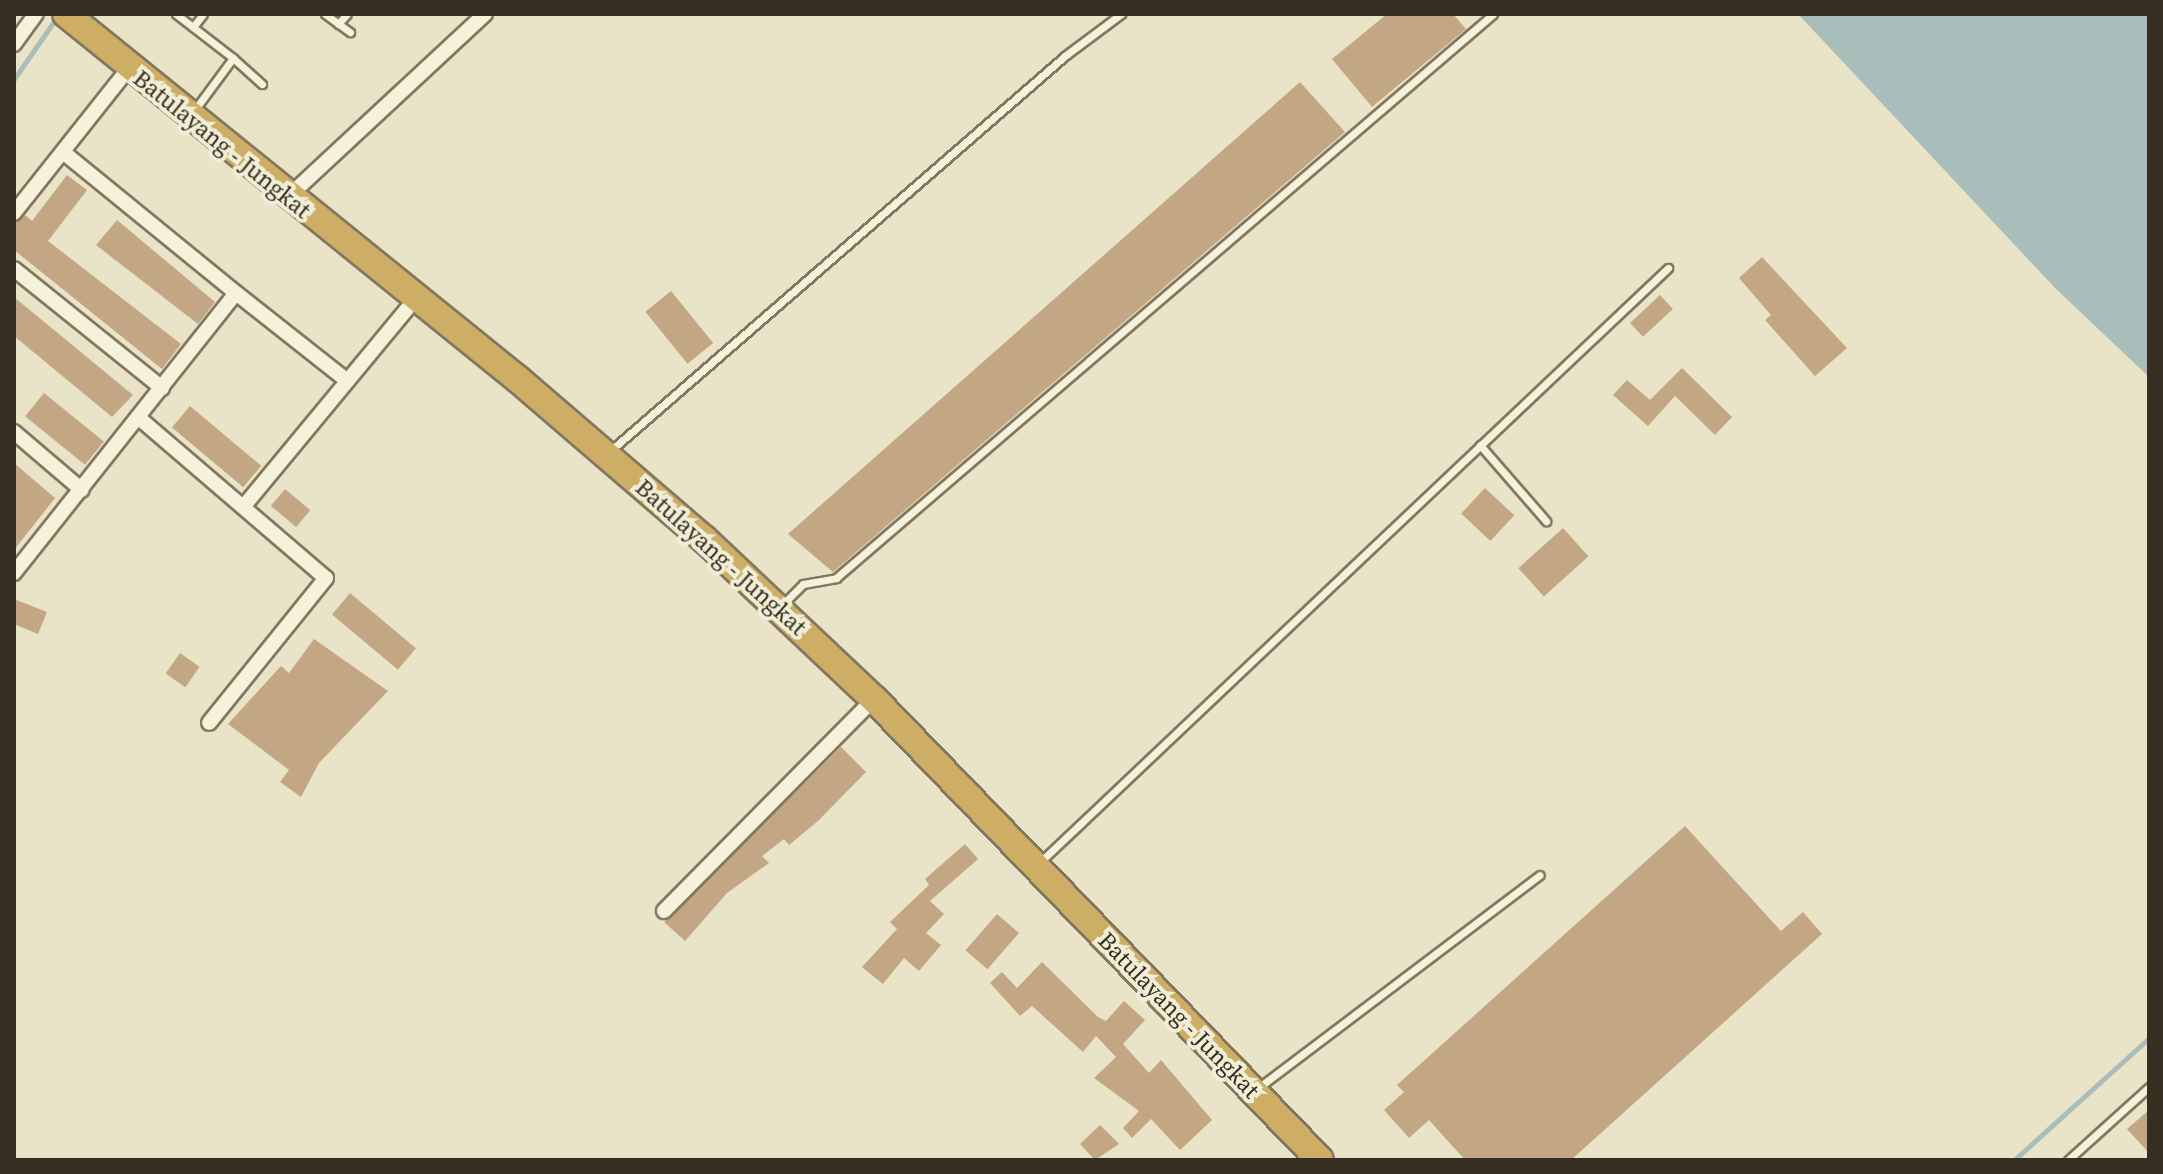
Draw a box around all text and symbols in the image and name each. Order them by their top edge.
street label: Batulayang - Jungkat [128,64,316,224]
street label: Batulayang - Jungkat [630,473,812,641]
street label: Batulayang - Jungkat [1092,926,1266,1104]

